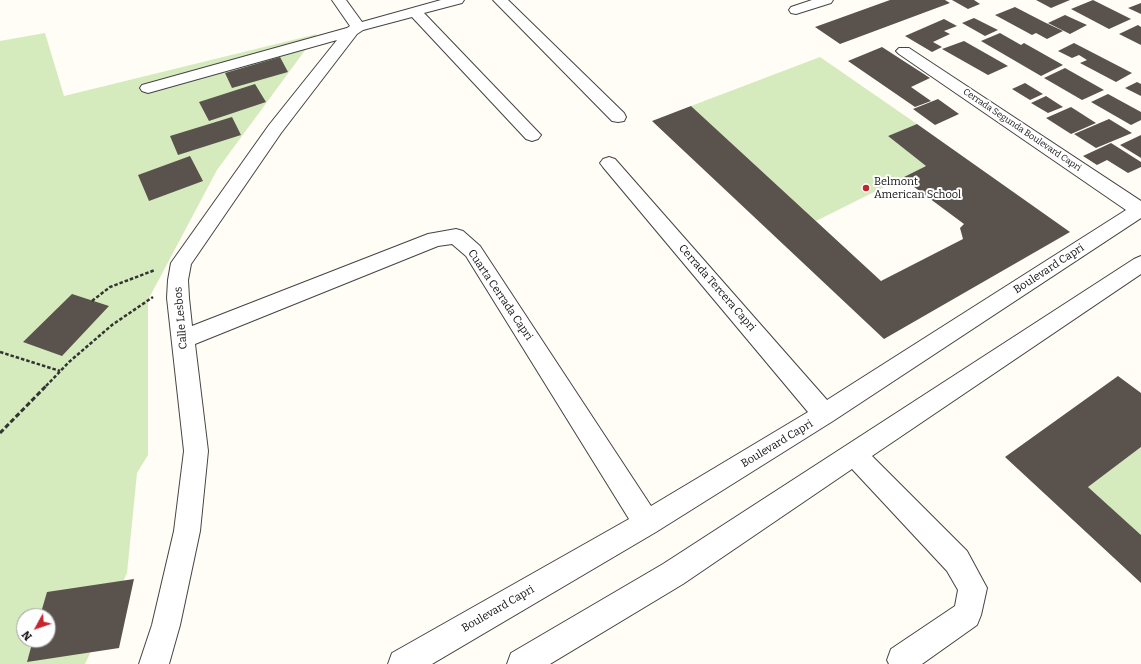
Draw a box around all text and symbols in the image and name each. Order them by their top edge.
street label: Cerrada Segunda Boulevard Capri [961,86,1083,174]
place label: Belmont American School [874,175,961,201]
marker: Belmont American School [861,183,871,193]
street label: Boulevard Capri [1011,241,1087,297]
street label: Cerrada Tercera Capri [676,242,758,334]
street label: Cuarta Cerrada Capri [465,247,535,343]
street label: Calle Lesbos [172,286,190,350]
street label: Boulevard Capri [739,417,815,471]
street label: Boulevard Capri [459,583,537,635]
north arrow [16,608,56,648]
text: N [19,628,35,643]

